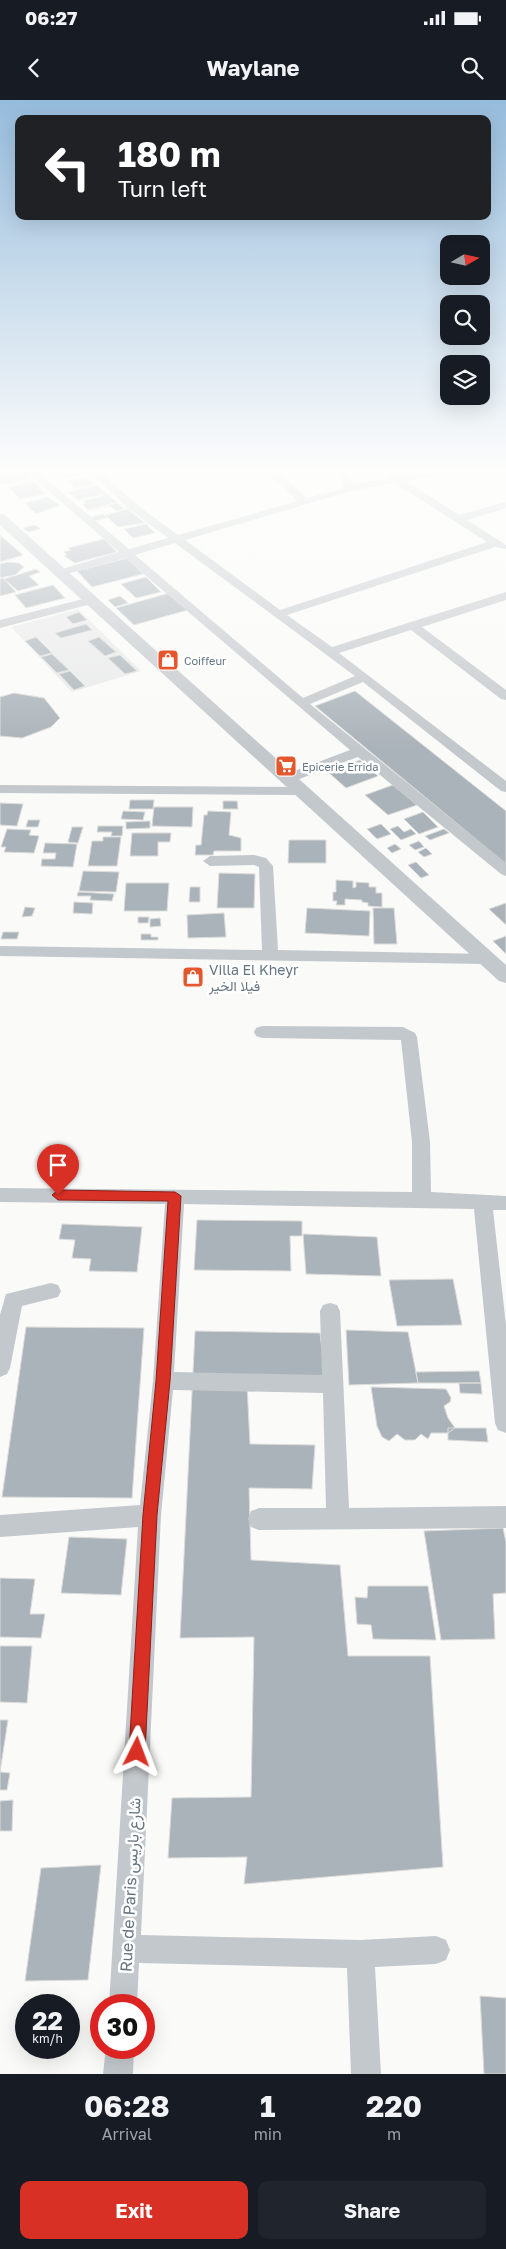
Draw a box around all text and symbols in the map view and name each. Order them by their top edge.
text: 06:27 [25,6,77,29]
icon: back [20,54,48,82]
text: Waylane [207,54,299,81]
icon: search [458,54,486,82]
text: 180 m [118,133,221,175]
icon: left [35,135,100,200]
text: Turn left [118,175,207,202]
north arrow [440,235,490,285]
map controls [440,235,490,405]
button: search [440,295,490,345]
button: layers [440,355,490,405]
shop icon: Coiffeur [156,648,180,672]
place label: Coiffeur [184,654,227,667]
supermarket icon: Epicerie Errida [274,754,298,778]
place label: Epicerie Errida [302,760,378,773]
place label: Villa El Kheyr فيلا الخير [208,961,299,995]
shop icon: Villa El Kheyr فيلا الخير [181,965,205,989]
pin [37,1144,79,1195]
icon: arrive [44,1151,72,1179]
position arrow [110,1725,162,1777]
street label: Rue de Paris شارع باريس [115,1797,147,1973]
speed limit sign: 30 [90,1994,155,2059]
text: 22 [32,2005,63,2036]
text: km/h [32,2031,63,2046]
text: 06:28 [84,2088,170,2124]
text: 1 [260,2088,276,2124]
text: 220 [366,2088,422,2124]
text: Arrival [102,2124,152,2144]
text: min [254,2124,282,2144]
text: m [387,2124,401,2144]
button: Exit [20,2181,248,2239]
button: Share [258,2181,486,2239]

